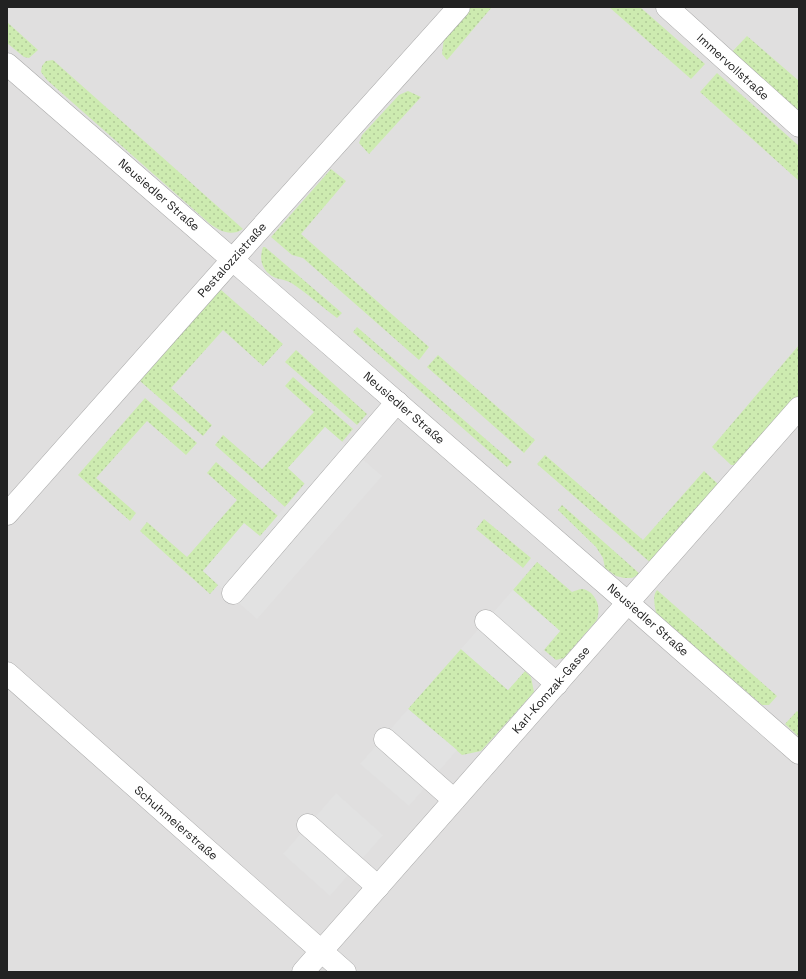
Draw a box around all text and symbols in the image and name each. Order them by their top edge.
street label: Immervollstraße [693,30,773,104]
street label: Neusiedler Straße [115,155,203,235]
street label: Pestalozzistraße [194,219,270,301]
street label: Neusiedler Straße [360,368,448,448]
street label: Neusiedler Straße [604,580,692,660]
street label: Karl-Komzak-Gasse [508,643,594,737]
street label: Schuhmeierstraße [131,782,221,864]

